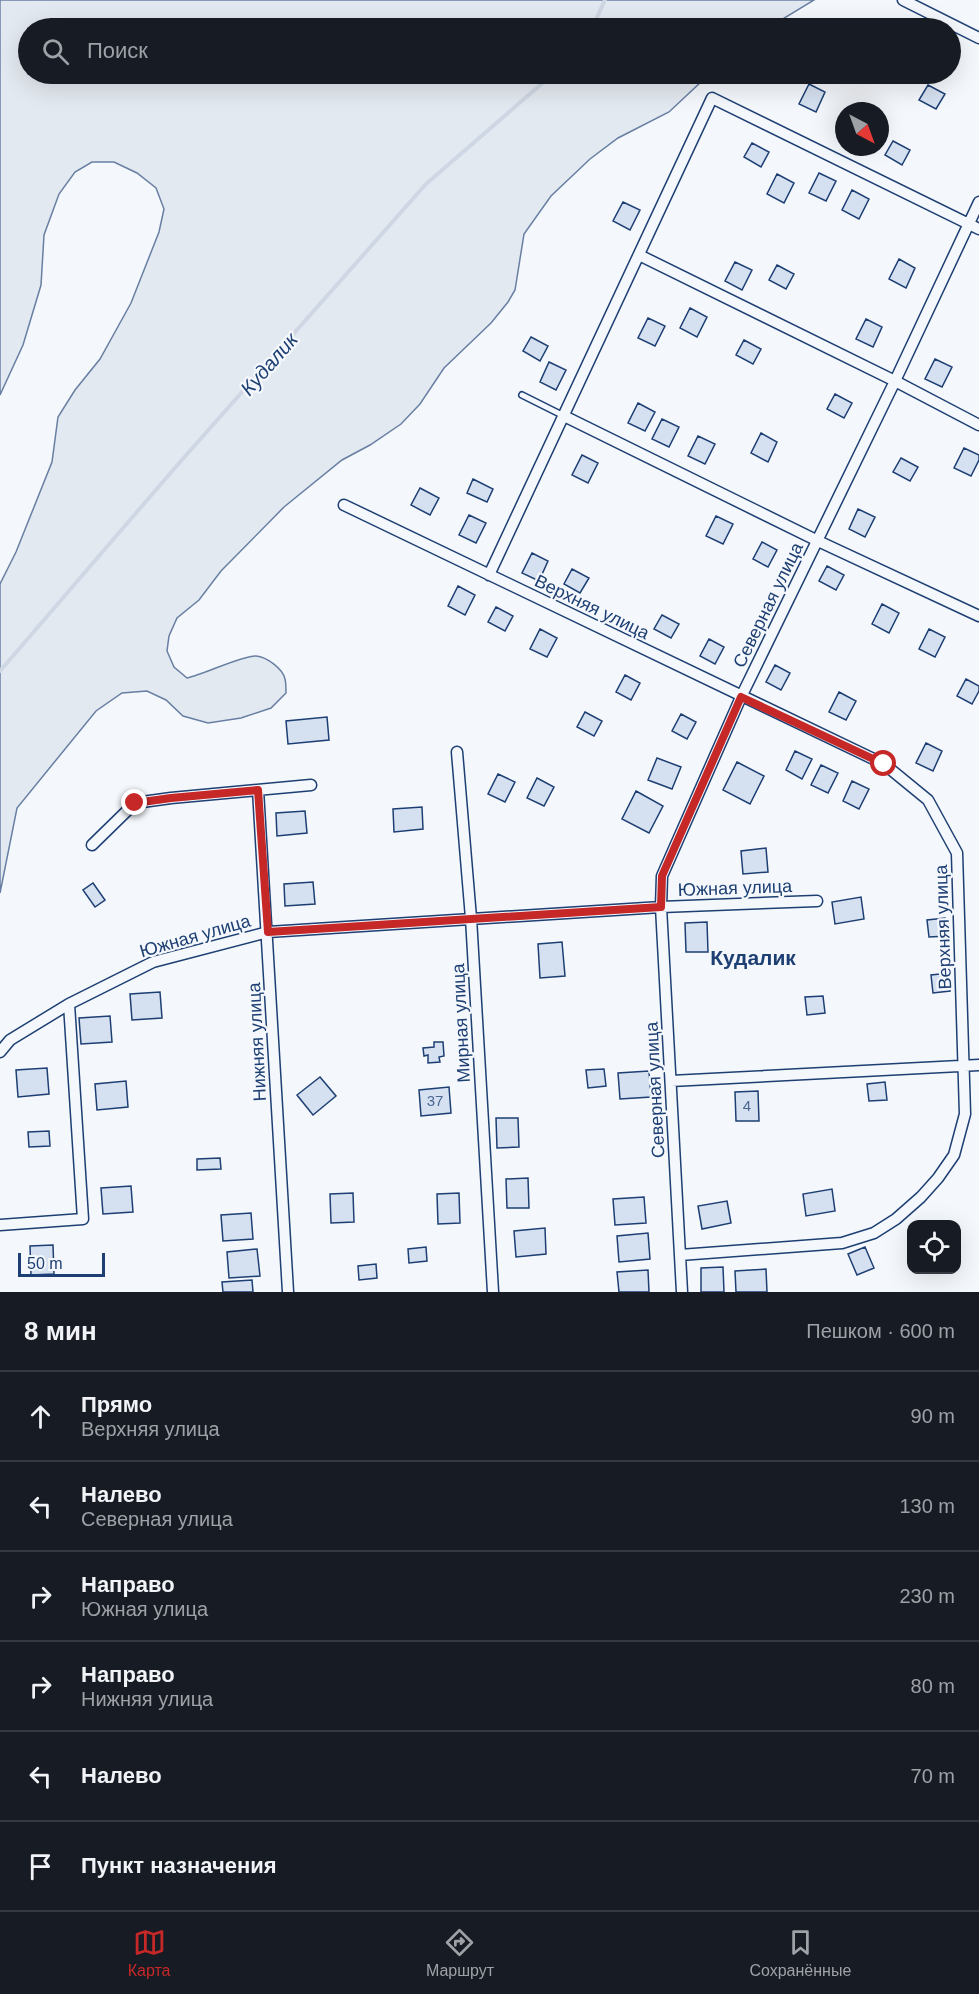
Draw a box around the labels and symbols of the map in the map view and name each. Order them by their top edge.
north arrow [835,102,889,156]
water label: Кудалик [236,327,303,400]
street label: Северная улица [729,538,807,671]
street label: Верхняя улица [532,571,653,644]
route start [870,750,896,776]
route end [121,789,147,815]
street label: Верхняя улица [931,863,955,990]
street label: Южная улица [677,876,793,900]
street label: Южная улица [137,910,254,961]
district label: Кудалик [710,946,796,969]
street label: Мирная улица [448,962,474,1083]
street label: Нижняя улица [244,981,270,1102]
street label: Северная улица [641,1020,669,1159]
house number: 37 [427,1092,443,1109]
house number: 4 [743,1097,751,1114]
scale bar [18,1250,105,1278]

